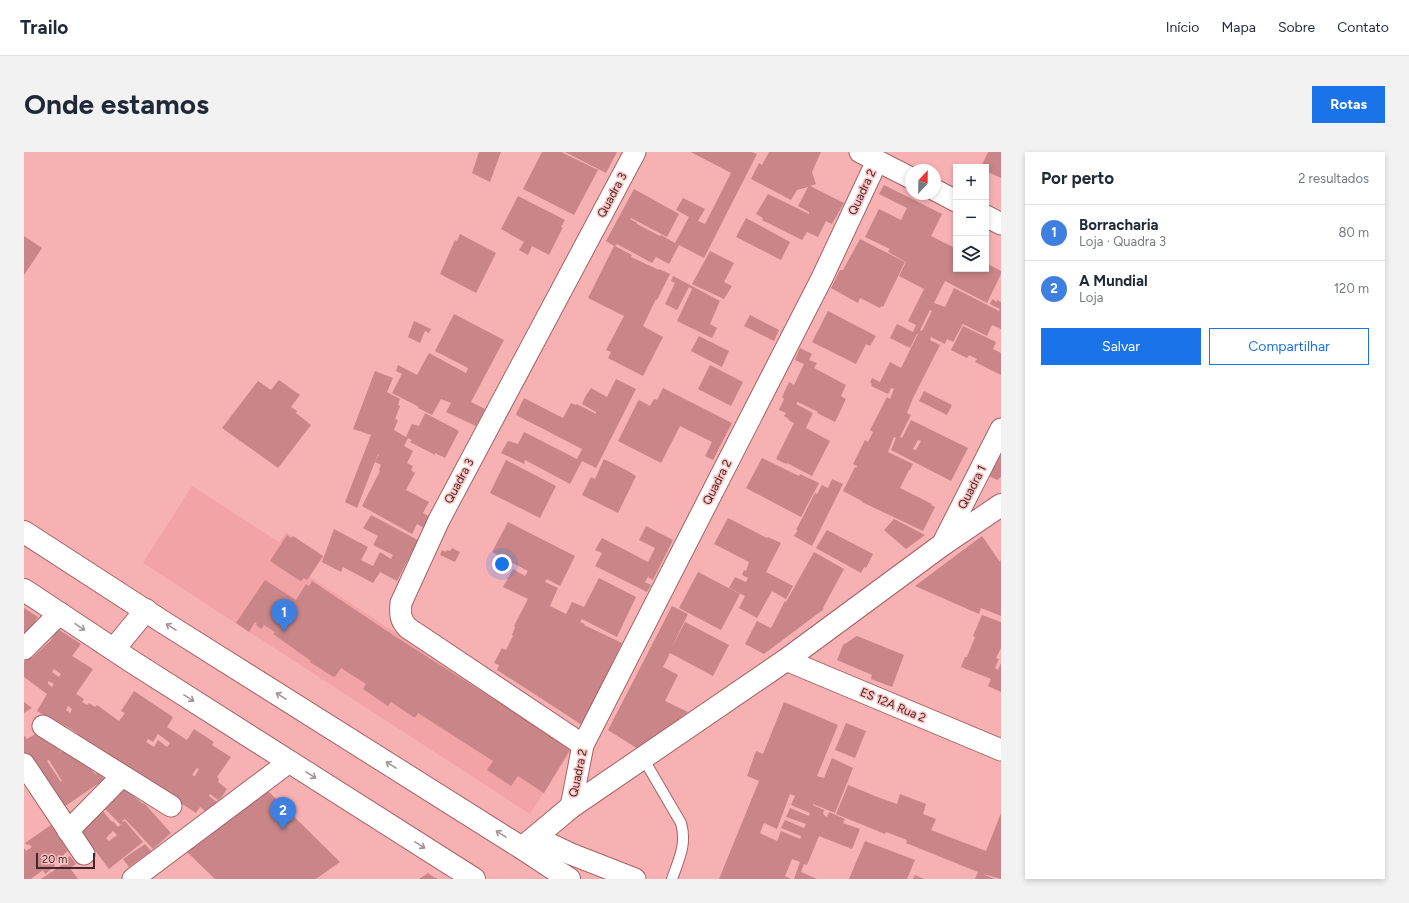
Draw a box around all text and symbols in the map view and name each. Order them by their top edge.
text: Trailo [20,16,68,39]
text: Início [1166,19,1199,36]
text: Mapa [1221,19,1256,36]
text: Sobre [1278,19,1315,36]
text: Contato [1337,19,1389,36]
button: Rotas [1312,86,1385,123]
text: Onde estamos [24,87,209,121]
north arrow [905,164,941,200]
map controls [953,164,989,272]
button: + [953,164,989,200]
street label: Quadra 2 [845,167,879,217]
text: Por perto [1041,168,1114,188]
street label: Quadra 3 [594,170,630,220]
text: 2 resultados [1298,171,1369,186]
button: − [953,200,989,236]
text: Borracharia [1079,216,1159,234]
text: 1 [1051,225,1057,240]
text: 80 m [1338,225,1369,240]
text: Loja · Quadra 3 [1079,234,1166,249]
button: layers [953,236,989,272]
text: A Mundial [1079,272,1148,290]
text: 2 [1050,281,1058,296]
text: 120 m [1334,281,1369,296]
text: Loja [1079,290,1103,305]
button: Salvar [1041,328,1201,365]
button: Compartilhar [1209,328,1369,365]
street label: Quadra 3 [441,456,477,506]
street label: Quadra 2 [700,457,734,507]
street label: Quadra 1 [955,463,989,511]
your location [492,554,512,574]
pin: 1 [271,599,297,632]
one-way arrow [74,623,85,631]
one-way arrow [166,623,177,631]
street label: ES 12A Rua 2 [858,685,928,725]
one-way arrow [276,692,287,700]
one-way arrow [183,694,194,702]
street label: Quadra 2 [566,748,590,798]
one-way arrow [385,761,397,769]
one-way arrow [305,771,316,780]
pin: 2 [270,797,296,830]
one-way arrow [495,830,507,838]
one-way arrow [414,841,425,849]
scale bar [36,851,95,870]
text: 20 m [42,853,67,866]

